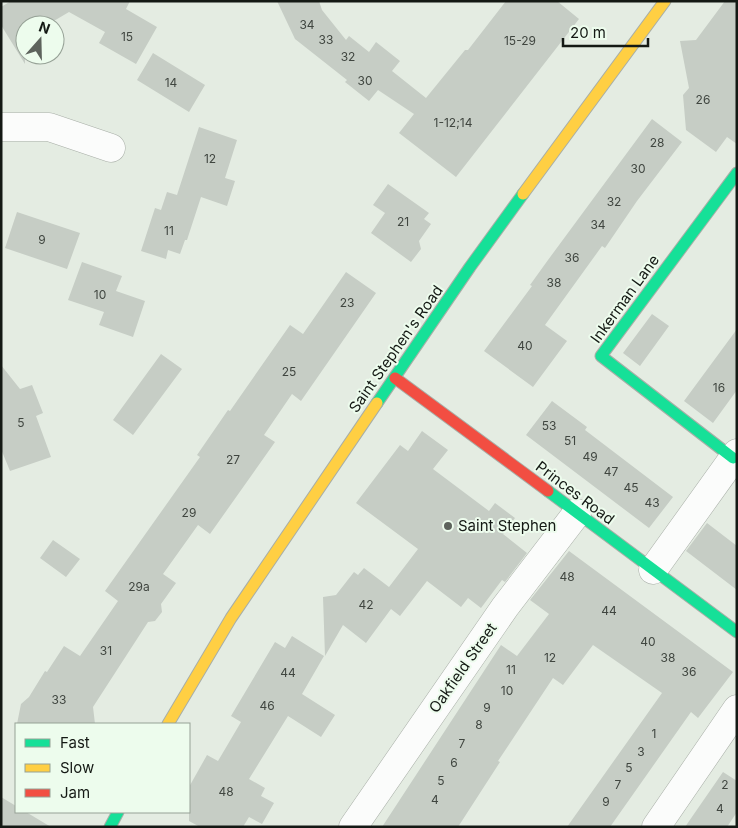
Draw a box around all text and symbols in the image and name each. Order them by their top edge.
north arrow [15,15,65,65]
scale bar [563,15,648,47]
house number: 34 [299,17,315,32]
text: N [37,18,53,37]
text: 20 m [570,23,606,42]
house number: 15 [121,29,133,44]
house number: 33 [319,32,333,47]
house number: 15-29 [504,33,536,48]
house number: 32 [341,49,355,64]
house number: 30 [358,73,372,88]
house number: 14 [165,75,178,90]
house number: 26 [696,92,710,107]
house number: 1-12;14 [434,115,473,130]
house number: 28 [650,135,664,150]
house number: 12 [204,151,216,166]
house number: 30 [631,161,645,176]
house number: 32 [607,194,621,209]
house number: 21 [397,214,409,229]
house number: 34 [590,217,606,232]
house number: 11 [164,223,174,238]
house number: 9 [38,232,46,247]
house number: 36 [565,250,579,265]
street label: Inkerman Lane [586,251,663,347]
house number: 38 [547,275,561,290]
street label: Saint Stephen's Road [344,281,447,416]
house number: 10 [94,287,106,302]
house number: 23 [340,295,354,310]
house number: 40 [517,338,533,353]
house number: 25 [282,364,296,379]
house number: 16 [713,380,725,395]
house number: 5 [17,415,25,430]
house number: 53 [542,418,556,433]
house number: 51 [564,433,576,448]
house number: 49 [582,449,598,464]
house number: 27 [226,452,240,467]
street label: Princes Road [532,457,618,528]
house number: 47 [604,464,618,479]
house number: 45 [623,480,639,495]
house number: 43 [644,495,660,510]
house number: 29 [182,505,196,520]
place label: Saint Stephen [458,516,556,535]
marker: Saint Stephen [442,520,454,532]
house number: 48 [559,569,575,584]
house number: 29a [128,579,150,594]
house number: 42 [358,597,374,612]
house number: 44 [601,603,617,618]
street label: Oakfield Street [425,619,501,716]
house number: 40 [640,634,656,649]
house number: 31 [100,643,112,658]
house number: 12 [544,650,556,665]
house number: 38 [661,650,675,665]
house number: 11 [506,662,516,677]
house number: 36 [682,664,696,679]
house number: 44 [280,665,296,680]
house number: 10 [501,683,513,698]
house number: 33 [52,692,66,707]
house number: 46 [259,698,275,713]
house number: 9 [483,700,491,715]
house number: 8 [475,717,483,732]
legend [15,723,190,813]
house number: 1 [652,726,656,741]
text: Fast [60,733,90,752]
house number: 7 [459,736,466,751]
house number: 3 [637,744,645,759]
house number: 6 [450,755,458,770]
text: Slow [60,758,94,777]
house number: 5 [625,760,633,775]
house number: 5 [437,773,445,788]
house number: 7 [615,777,622,792]
house number: 2 [721,777,729,792]
text: Jam [60,783,90,802]
house number: 48 [218,784,234,799]
house number: 4 [431,792,439,807]
house number: 9 [602,794,610,809]
house number: 4 [716,801,724,816]

